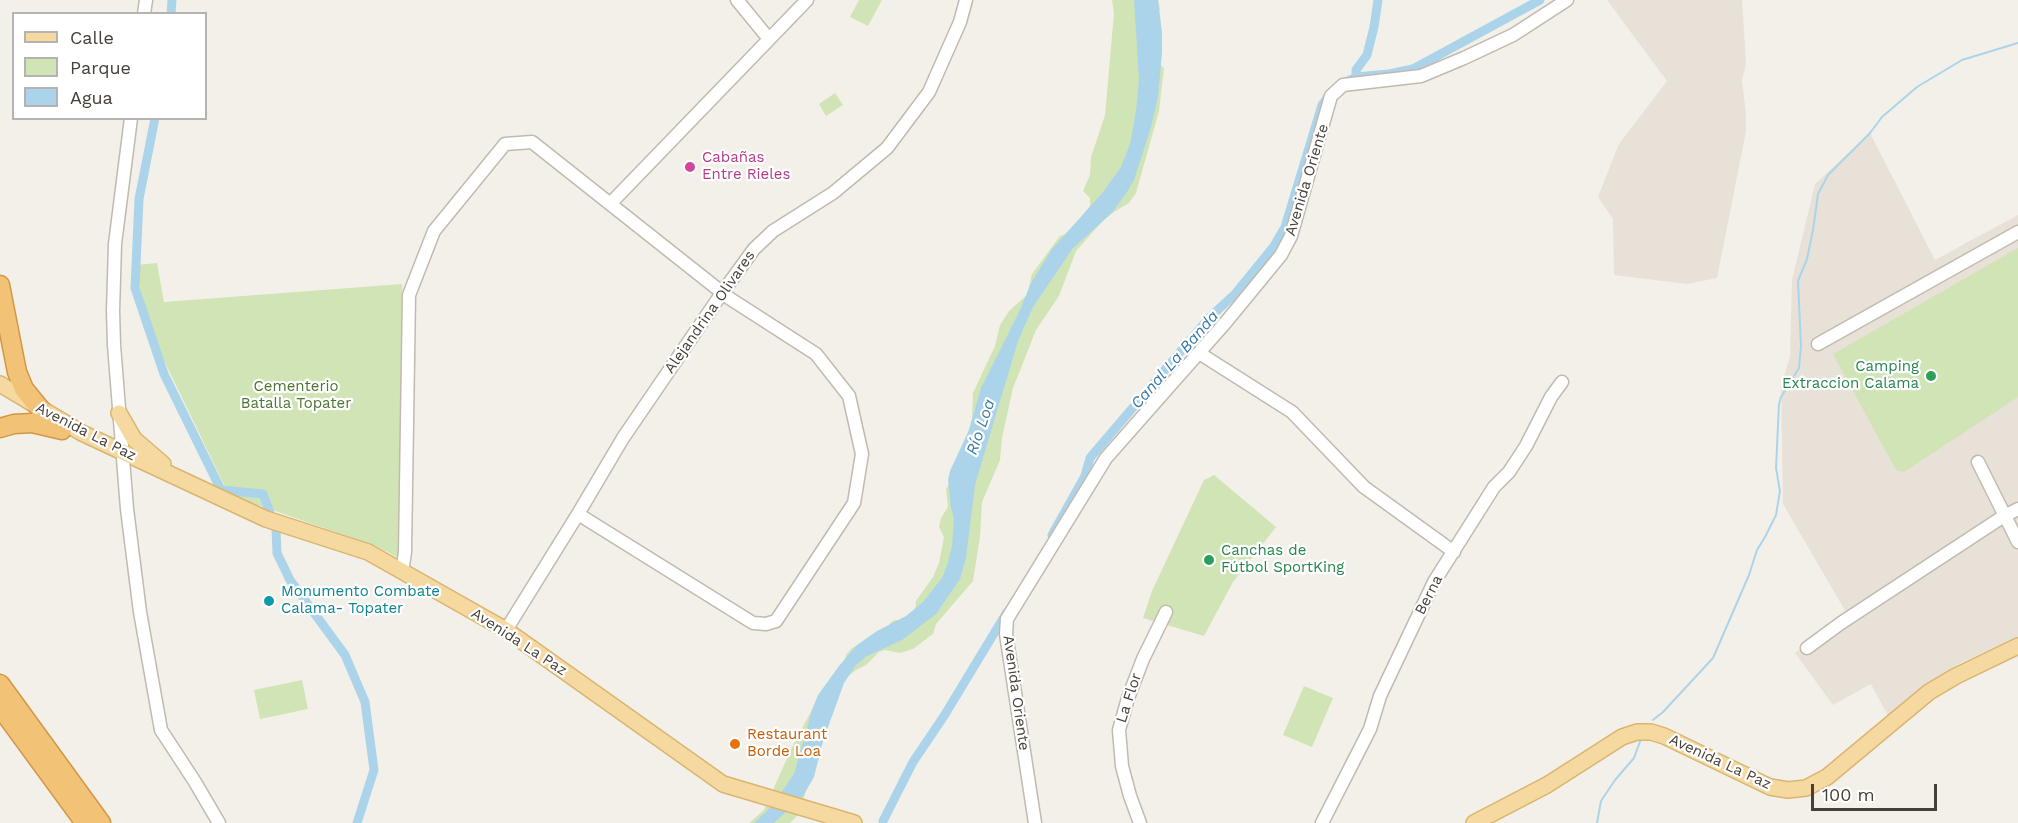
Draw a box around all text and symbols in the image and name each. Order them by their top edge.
legend [12,12,207,120]
text: Calle [70,27,114,48]
text: Parque [70,57,131,78]
text: Agua [70,87,113,108]
street label: Avenida Oriente [1281,122,1333,238]
place label: Cabañas Entre Rieles [702,149,790,184]
marker: Cabañas Entre Rieles [683,160,697,174]
street label: Alejandrina Olivares [661,247,759,377]
water label: Canal La Banda [1127,307,1223,413]
place label: Camping Extraccion Calama [1782,358,1919,393]
marker: Camping Extraccion Calama [1924,369,1938,383]
park label: Cementerio Batalla Topater [241,378,351,413]
water label: Río Loa [963,397,999,457]
street label: Avenida La Paz [33,399,139,465]
place label: Canchas de Fútbol SportKing [1221,542,1344,577]
marker: Canchas de Fútbol SportKing [1202,553,1216,567]
street label: Berna [1411,572,1447,618]
place label: Monumento Combate Calama- Topater [281,583,440,618]
marker: Monumento Combate Calama- Topater [262,594,276,608]
street label: Avenida La Paz [468,604,570,680]
street label: Avenida Oriente [999,634,1033,752]
street label: La Flor [1112,671,1146,725]
place label: Restaurant Borde Loa [747,726,827,761]
street label: Avenida La Paz [1666,731,1774,793]
marker: Restaurant Borde Loa [728,737,742,751]
scale bar [1814,772,1940,810]
text: 100 m [1822,784,1875,805]

